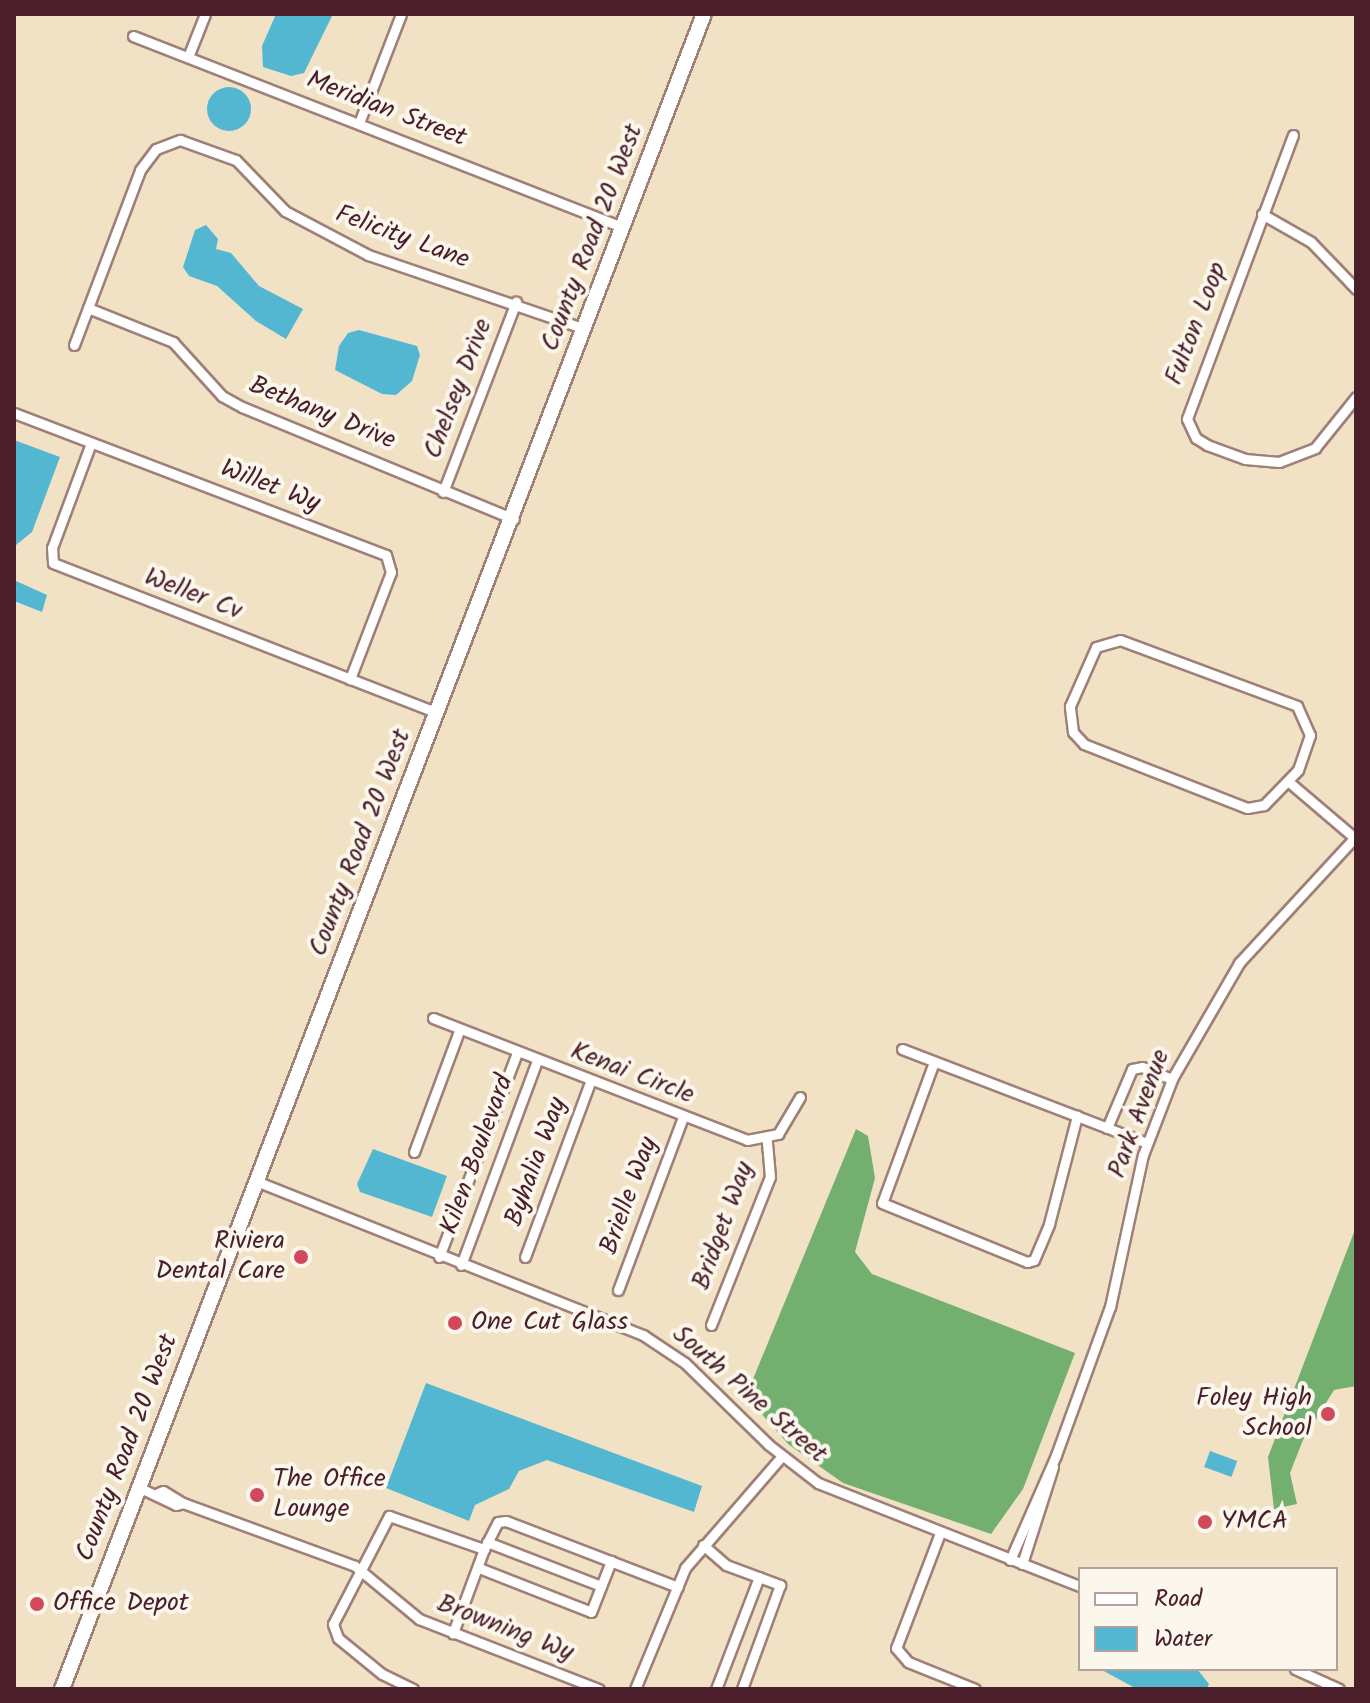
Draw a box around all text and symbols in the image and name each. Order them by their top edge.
street label: Meridian Street [302,65,470,155]
street label: County Road 20 West [535,120,651,356]
street label: Felicity Lane [331,199,473,277]
street label: Fulton Loop [1159,258,1235,390]
street label: Chelsey Drive [418,315,500,463]
street label: Bethany Drive [244,370,400,458]
street label: Willet Wy [216,454,324,520]
street label: Weller Cv [140,562,246,628]
street label: County Road 20 West [303,725,419,961]
street label: Kenai Circle [566,1036,698,1112]
street label: Park Avenue [1102,1046,1178,1182]
street label: Kilen Boulevard [435,1071,521,1239]
street label: Byhalia Way [499,1093,575,1231]
street label: Brielle Way [594,1133,666,1259]
street label: Bridget Way [686,1158,762,1294]
place label: Riviera Dental Care [156,1226,285,1288]
marker: Riviera Dental Care [292,1248,310,1266]
place label: One Cut Glass [471,1307,628,1339]
marker: One Cut Glass [446,1314,464,1332]
street label: South Pine Street [665,1319,833,1471]
street label: County Road 20 West [70,1330,186,1566]
place label: Foley High School [1196,1383,1312,1444]
marker: Foley High School [1319,1405,1337,1423]
place label: The Office Lounge [273,1464,386,1526]
marker: The Office Lounge [248,1486,266,1504]
place label: YMCA [1221,1506,1288,1538]
marker: YMCA [1196,1513,1214,1531]
legend [1078,1567,1338,1671]
text: Road [1154,1580,1202,1619]
place label: Office Depot [53,1588,189,1620]
street label: Browning Wy [432,1589,578,1669]
marker: Office Depot [28,1595,46,1613]
text: Water [1154,1620,1212,1659]

